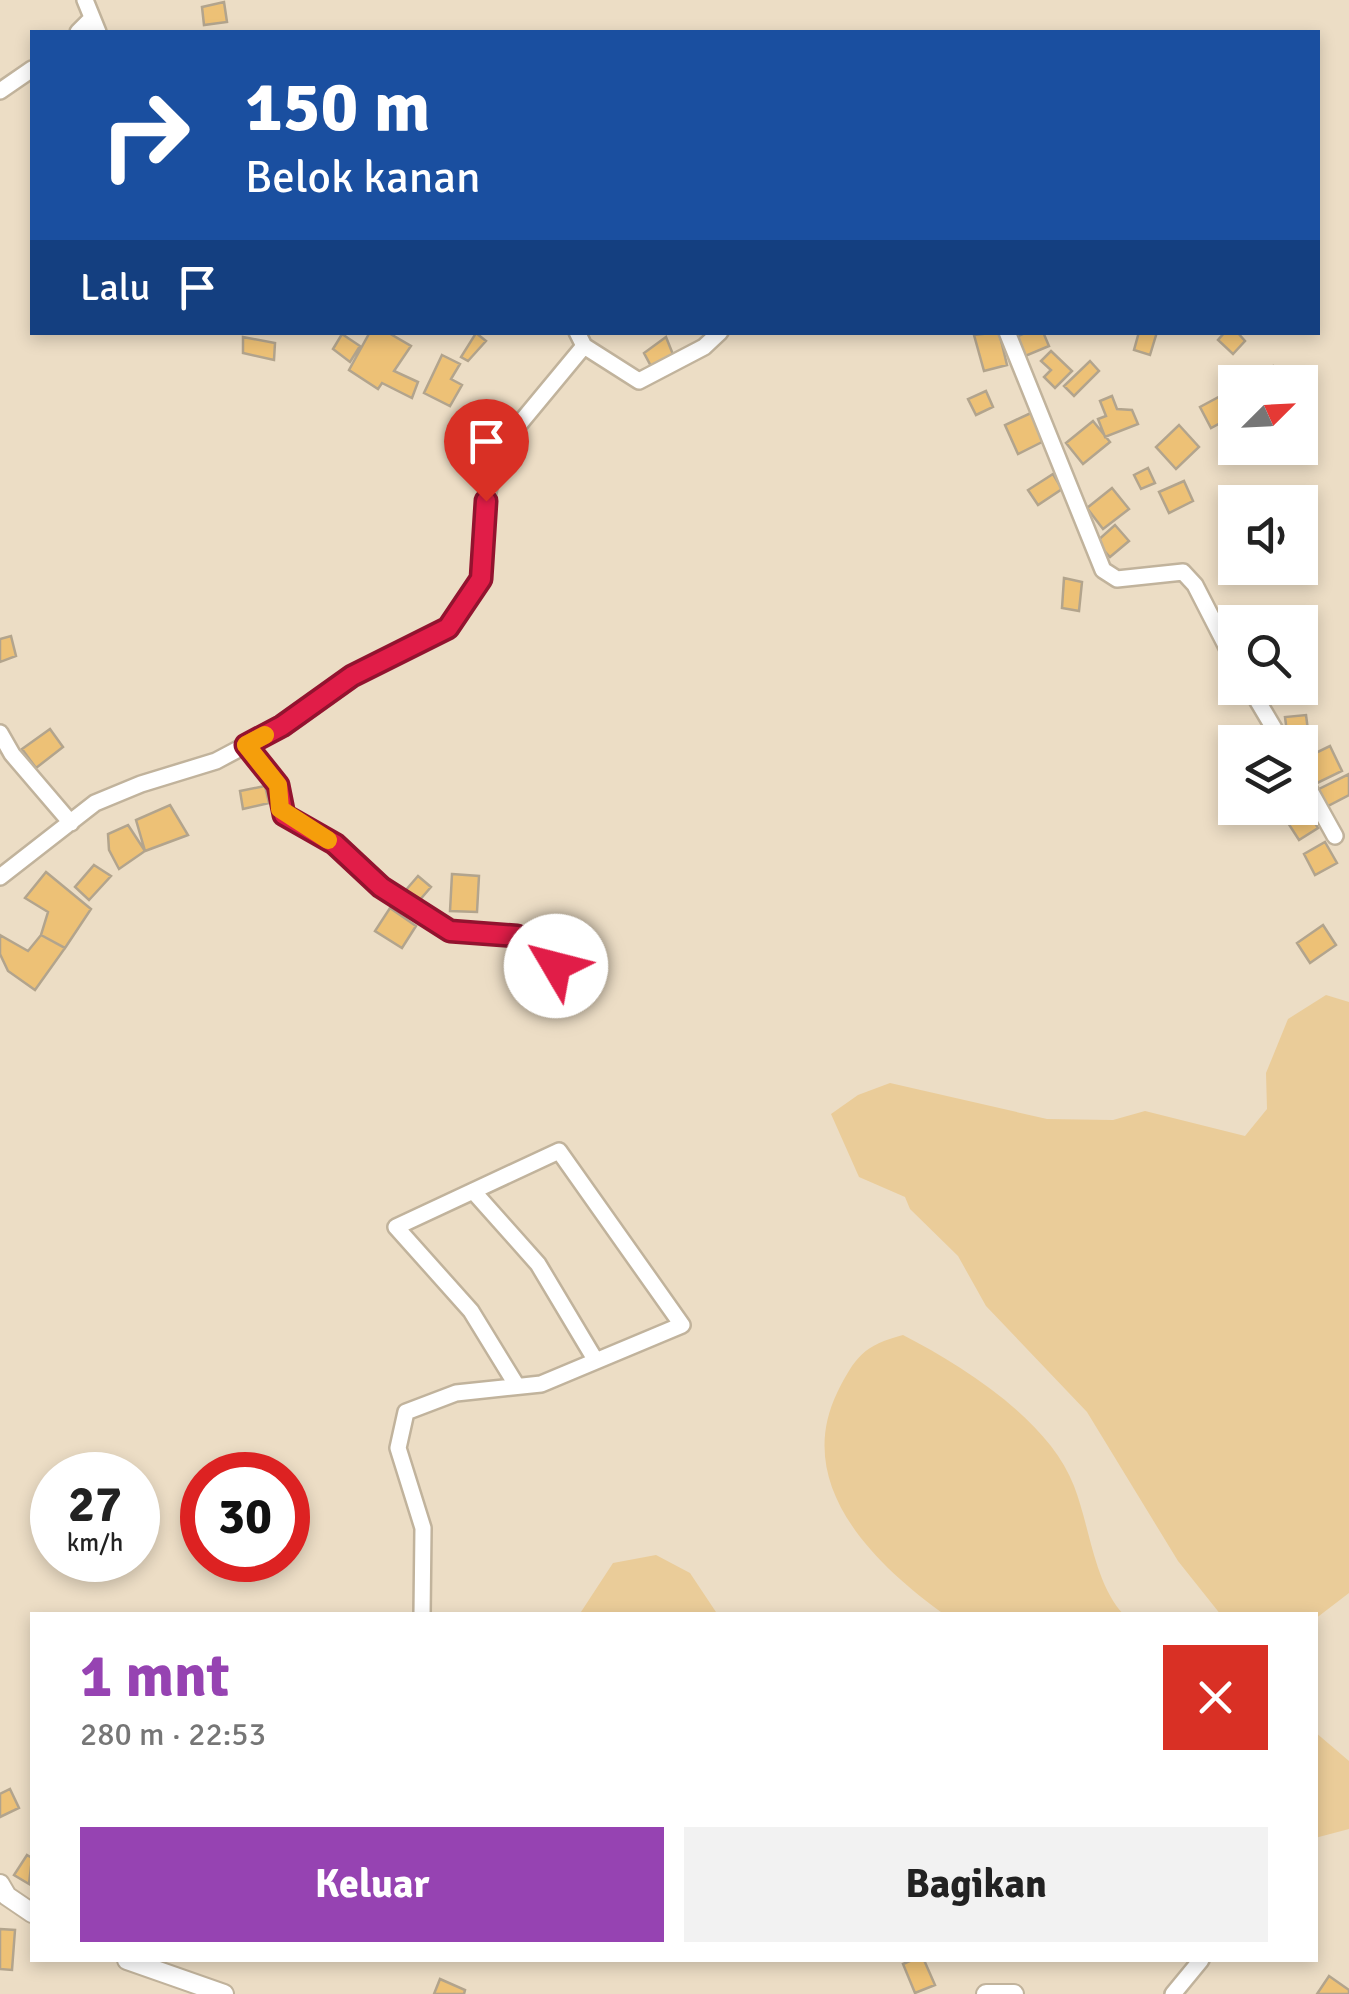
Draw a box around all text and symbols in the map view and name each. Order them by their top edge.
text: 150 m [245,64,430,150]
icon: right [80,70,210,200]
text: Belok kanan [245,150,481,205]
icon: arrive [170,260,225,315]
text: Lalu [80,264,150,311]
north arrow [1218,365,1318,465]
map controls [1218,365,1318,825]
pin [444,399,529,502]
icon: arrive [459,414,514,469]
button: sound [1218,485,1318,585]
button: search [1218,605,1318,705]
button: layers [1218,725,1318,825]
position arrow [504,914,608,1018]
speed limit sign: 30 [180,1452,310,1582]
text: 27 [68,1474,122,1536]
text: km/h [67,1527,123,1558]
text: 1 mnt [80,1640,229,1714]
button: close [1163,1645,1268,1750]
text: 280 m · 22:53 [80,1715,266,1754]
button: Keluar [80,1827,664,1942]
button: Bagikan [684,1827,1268,1942]

